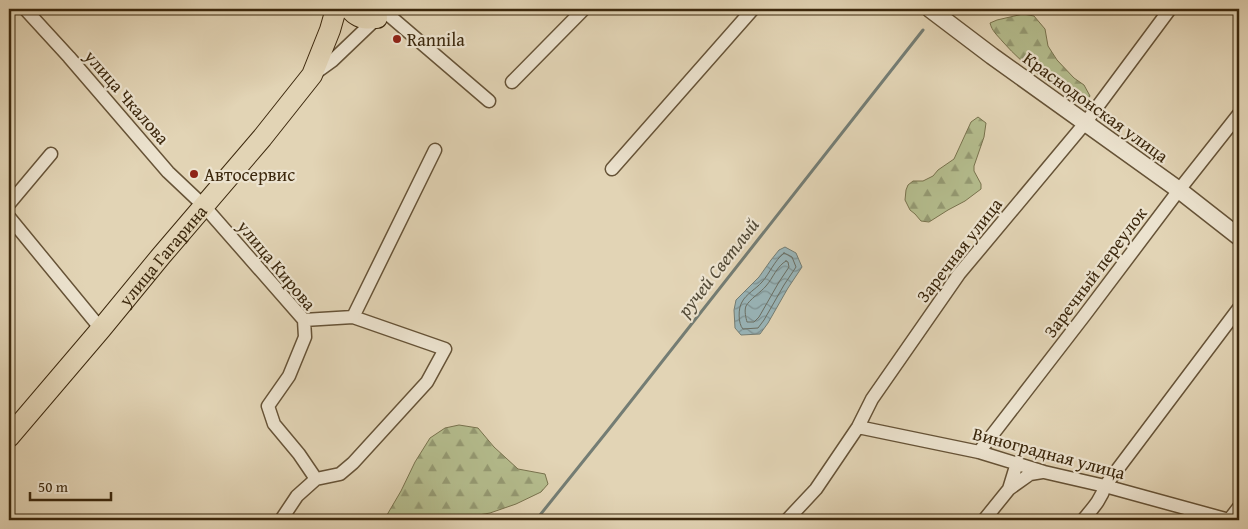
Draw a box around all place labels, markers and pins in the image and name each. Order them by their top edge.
place label: Rannila [407,26,465,53]
marker: Rannila [391,33,403,45]
place label: Автосервис [204,161,295,188]
marker: Автосервис [188,168,200,180]

